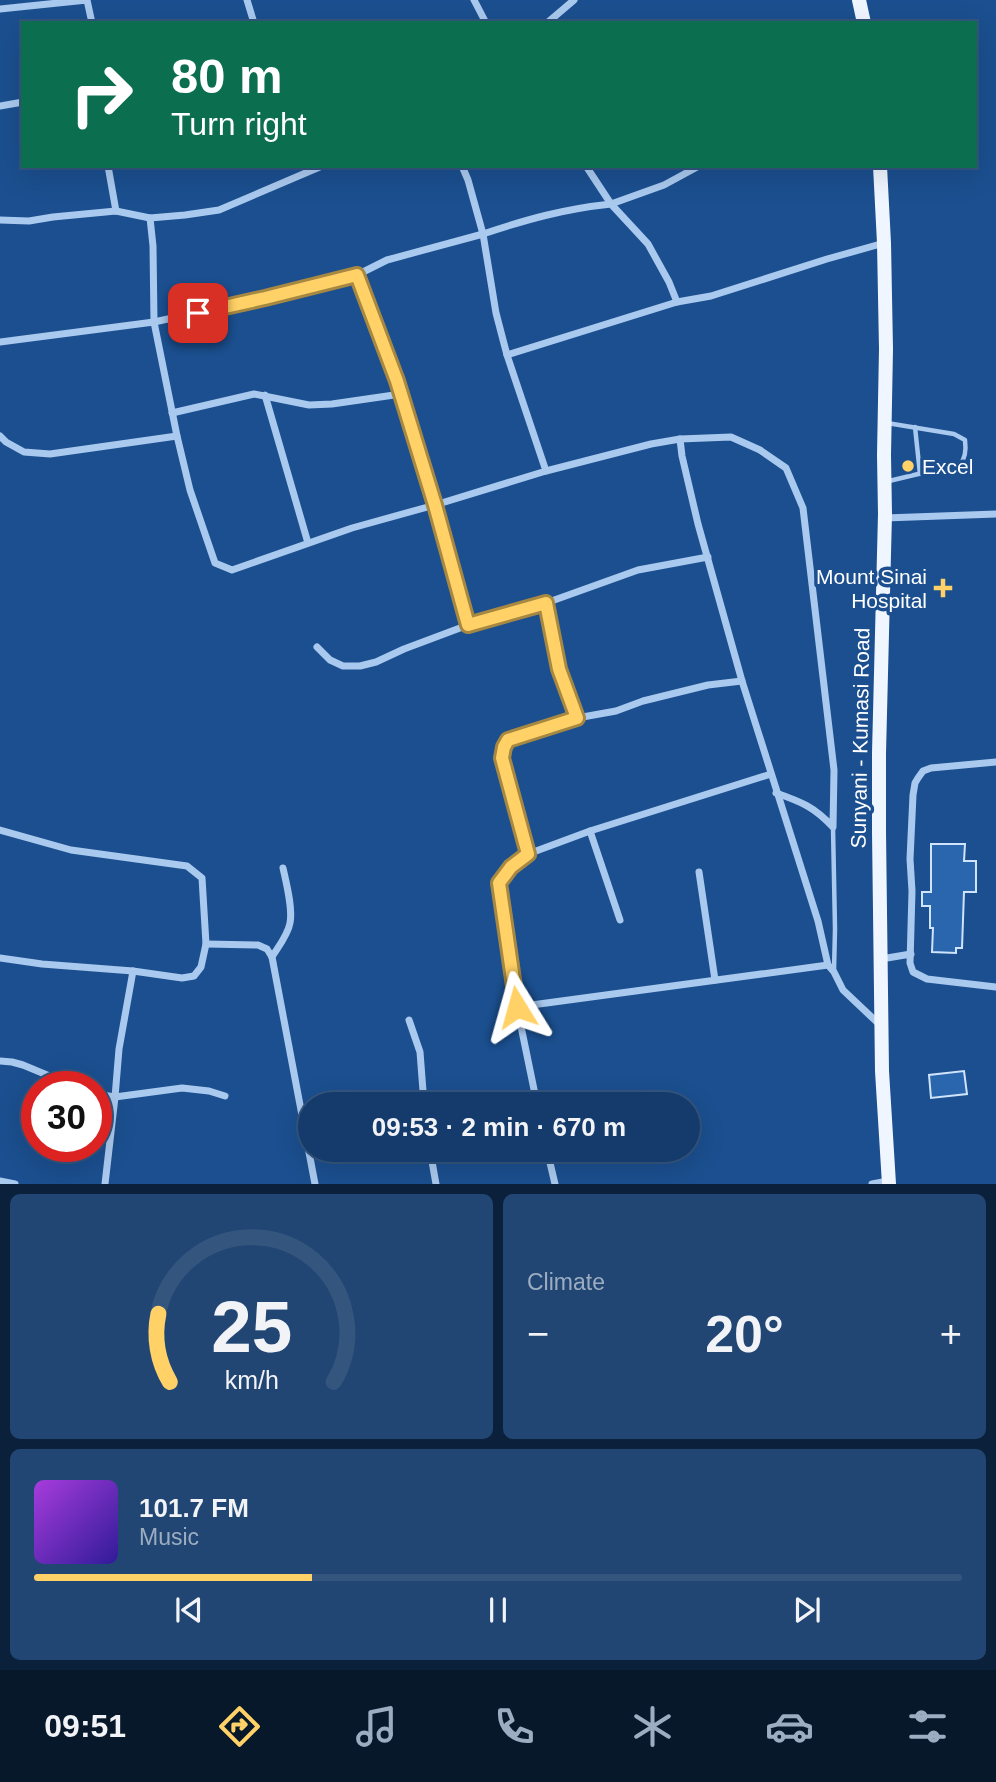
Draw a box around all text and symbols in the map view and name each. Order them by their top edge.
icon: right [56,49,147,140]
text: 80 m [171,49,283,103]
text: Turn right [171,106,307,142]
pin [168,283,228,343]
icon: arrive [179,294,217,332]
place label: Excel [922,455,973,478]
marker: Excel [900,458,916,474]
place label: Mount Sinai Hospital [816,565,927,612]
marker: Mount Sinai Hospital [933,578,953,598]
street label: Sunyani - Kumasi Road [847,628,873,848]
position arrow [480,970,554,1044]
speed limit sign: 30 [21,1071,112,1162]
text: 09:53 · 2 min · 670 m [372,1112,626,1142]
text: Climate [527,1269,605,1295]
text: 25 [211,1287,292,1368]
text: 20° [705,1305,784,1363]
text: − [527,1313,549,1355]
text: + [940,1313,962,1355]
text: km/h [224,1366,279,1394]
text: 101.7 FM [139,1493,249,1523]
text: Music [139,1524,199,1550]
icon: previous [170,1591,208,1629]
icon: pause [479,1591,517,1629]
icon: next [788,1591,826,1629]
icon: directions [215,1702,264,1751]
icon: music [352,1702,401,1751]
icon: phone [490,1702,539,1751]
icon: climate [628,1702,677,1751]
icon: car [765,1702,814,1751]
icon: filters [903,1702,952,1751]
text: 09:51 [44,1708,126,1744]

